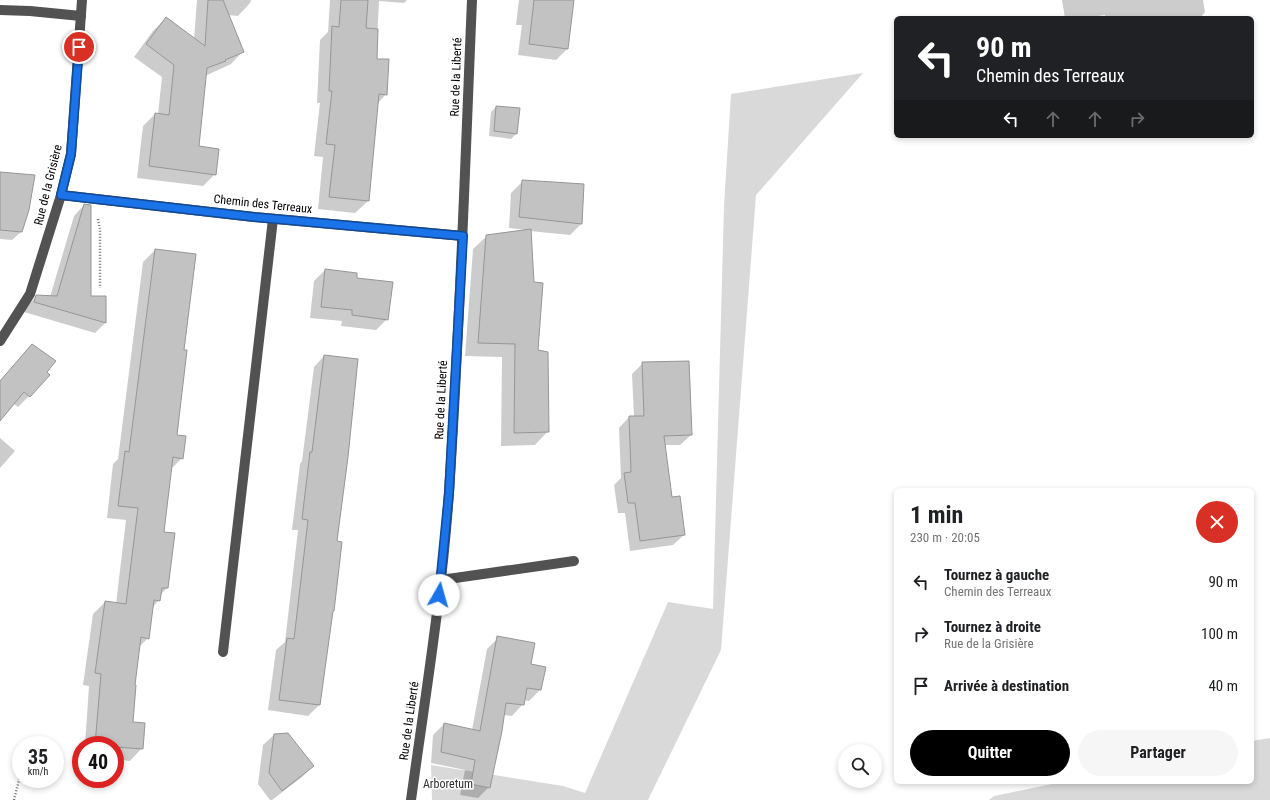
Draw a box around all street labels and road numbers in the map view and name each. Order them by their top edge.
street label: Rue de la Liberté [448,37,464,117]
street label: Rue de la Grisière [31,143,65,227]
street label: Chemin des Terreaux [213,192,313,216]
street label: Rue de la Liberté [432,360,450,440]
street label: Rue de la Liberté [397,680,421,761]

